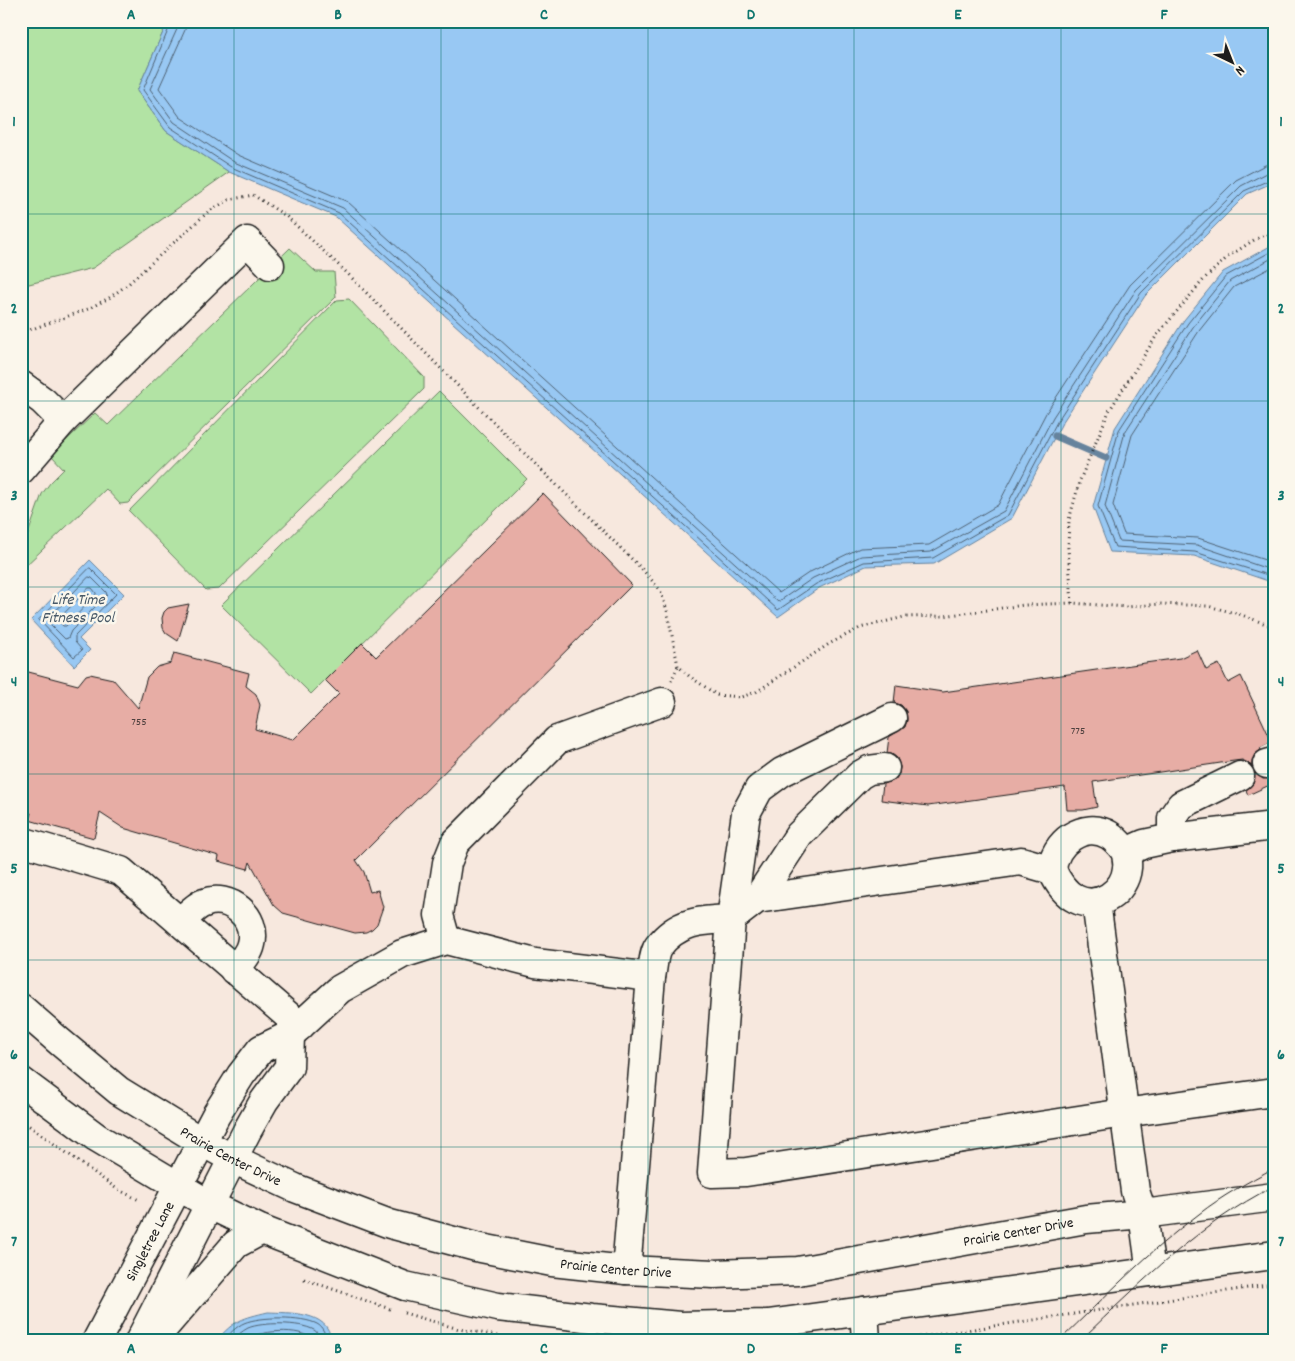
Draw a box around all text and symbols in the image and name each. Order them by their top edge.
text: A [127,4,136,27]
text: B [334,4,342,27]
text: C [540,4,548,27]
text: D [747,4,756,27]
text: E [954,4,962,27]
text: F [1160,4,1168,27]
north arrow [1208,38,1258,88]
text: N [1230,60,1249,80]
text: 1 [12,111,16,134]
text: 1 [1279,111,1283,134]
text: 2 [11,298,18,321]
text: 2 [1278,298,1285,321]
text: 3 [10,485,18,508]
text: 3 [1277,485,1285,508]
water label: Life Time Fitness Pool [42,589,116,630]
text: 4 [11,671,17,694]
text: 4 [1278,671,1284,694]
house number: 755 [131,714,147,731]
house number: 775 [1071,723,1085,740]
text: 5 [10,858,18,881]
text: 5 [1277,858,1285,881]
text: 6 [10,1044,18,1067]
text: 6 [1277,1044,1285,1067]
street label: Prairie Center Drive [175,1122,285,1193]
street label: Singletree Lane [121,1198,182,1286]
street label: Prairie Center Drive [962,1212,1076,1254]
text: 7 [11,1231,17,1254]
text: 7 [1278,1231,1284,1254]
street label: Prairie Center Drive [559,1254,672,1285]
text: A [127,1338,136,1361]
text: B [334,1338,342,1361]
text: C [540,1338,548,1361]
text: D [747,1338,756,1361]
text: E [954,1338,962,1361]
text: F [1160,1338,1168,1361]

